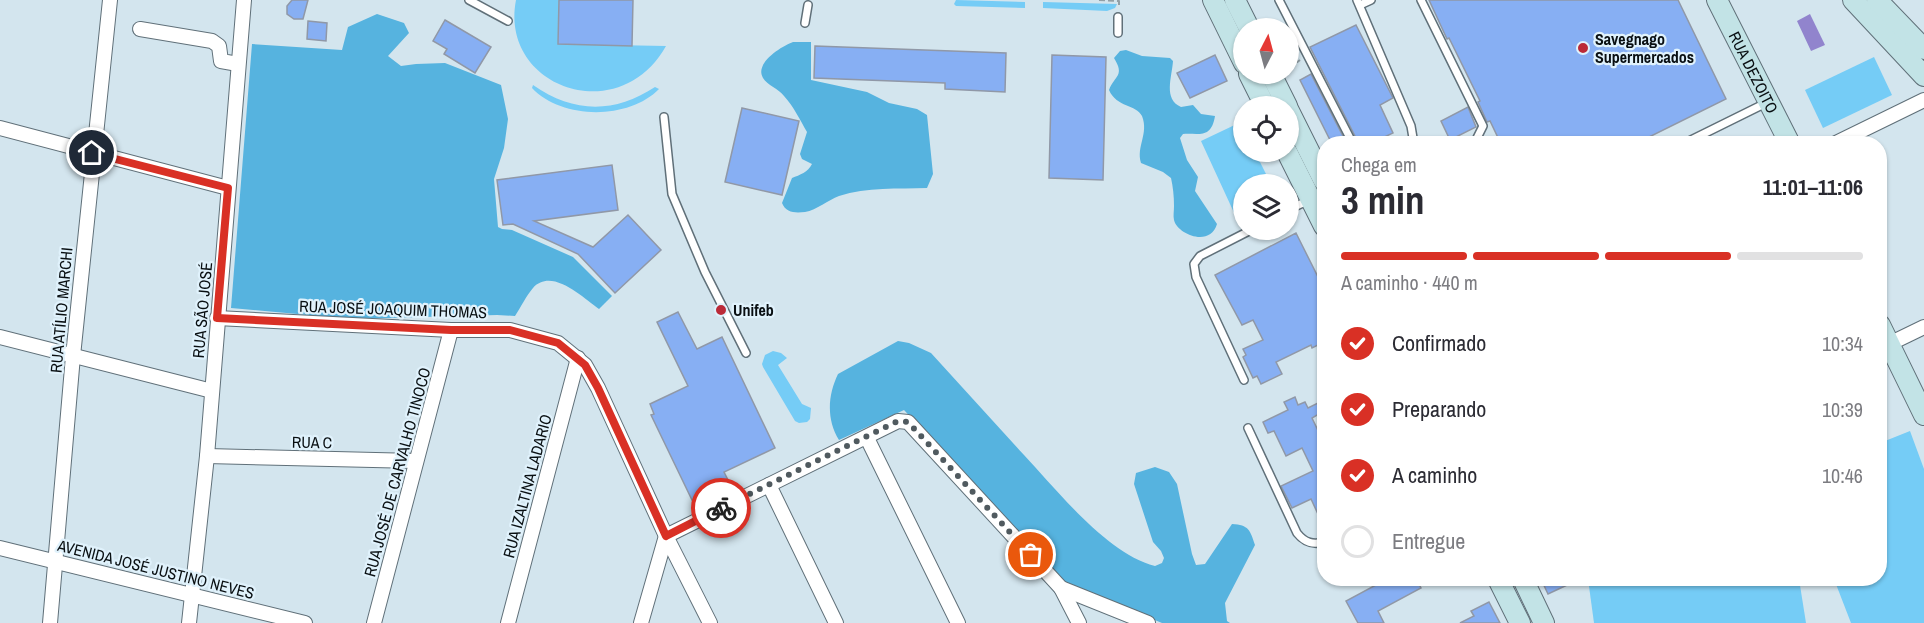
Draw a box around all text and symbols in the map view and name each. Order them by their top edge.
north arrow [1233,18,1299,84]
map controls [1233,18,1299,240]
place label: Savegnago Supermercados [1595,28,1694,68]
street label: RUA DEZOITO [1724,28,1784,117]
marker: Savegnago Supermercados [1576,41,1590,55]
button: locate [1233,96,1299,162]
pin [66,127,117,178]
icon: home [75,136,108,169]
text: Chega em [1341,151,1417,178]
text: 11:01–11:06 [1763,172,1863,202]
button: layers [1233,174,1299,240]
text: 3 min [1341,174,1425,226]
street label: RUA ATÍLIO MARCHI [45,246,77,374]
street label: RUA SÃO JOSÉ [187,261,217,359]
text: A caminho · 440 m [1341,269,1478,296]
street label: RUA JOSÉ JOAQUIM THOMAS [299,295,488,323]
place label: Unifeb [733,299,774,321]
marker: Unifeb [714,303,728,317]
icon: check [1341,327,1374,360]
text: Confirmado [1392,328,1486,358]
text: 10:34 [1822,330,1863,357]
street label: RUA JOSÉ DE CARVALHO TINOCO [358,365,436,579]
icon: check [1341,393,1374,426]
text: Preparando [1392,394,1486,424]
text: 10:39 [1822,396,1863,423]
street label: RUA IZALTINA LADARIO [497,412,557,560]
street label: RUA C [292,431,332,453]
icon: check [1341,459,1374,492]
text: A caminho [1392,460,1477,490]
text: 10:46 [1822,462,1863,489]
courier [691,478,751,538]
icon: bike [705,492,738,525]
text: Entregue [1392,526,1465,556]
pin [1005,529,1056,580]
street label: AVENIDA JOSÉ JUSTINO NEVES [54,534,257,604]
icon: bag [1014,538,1047,571]

